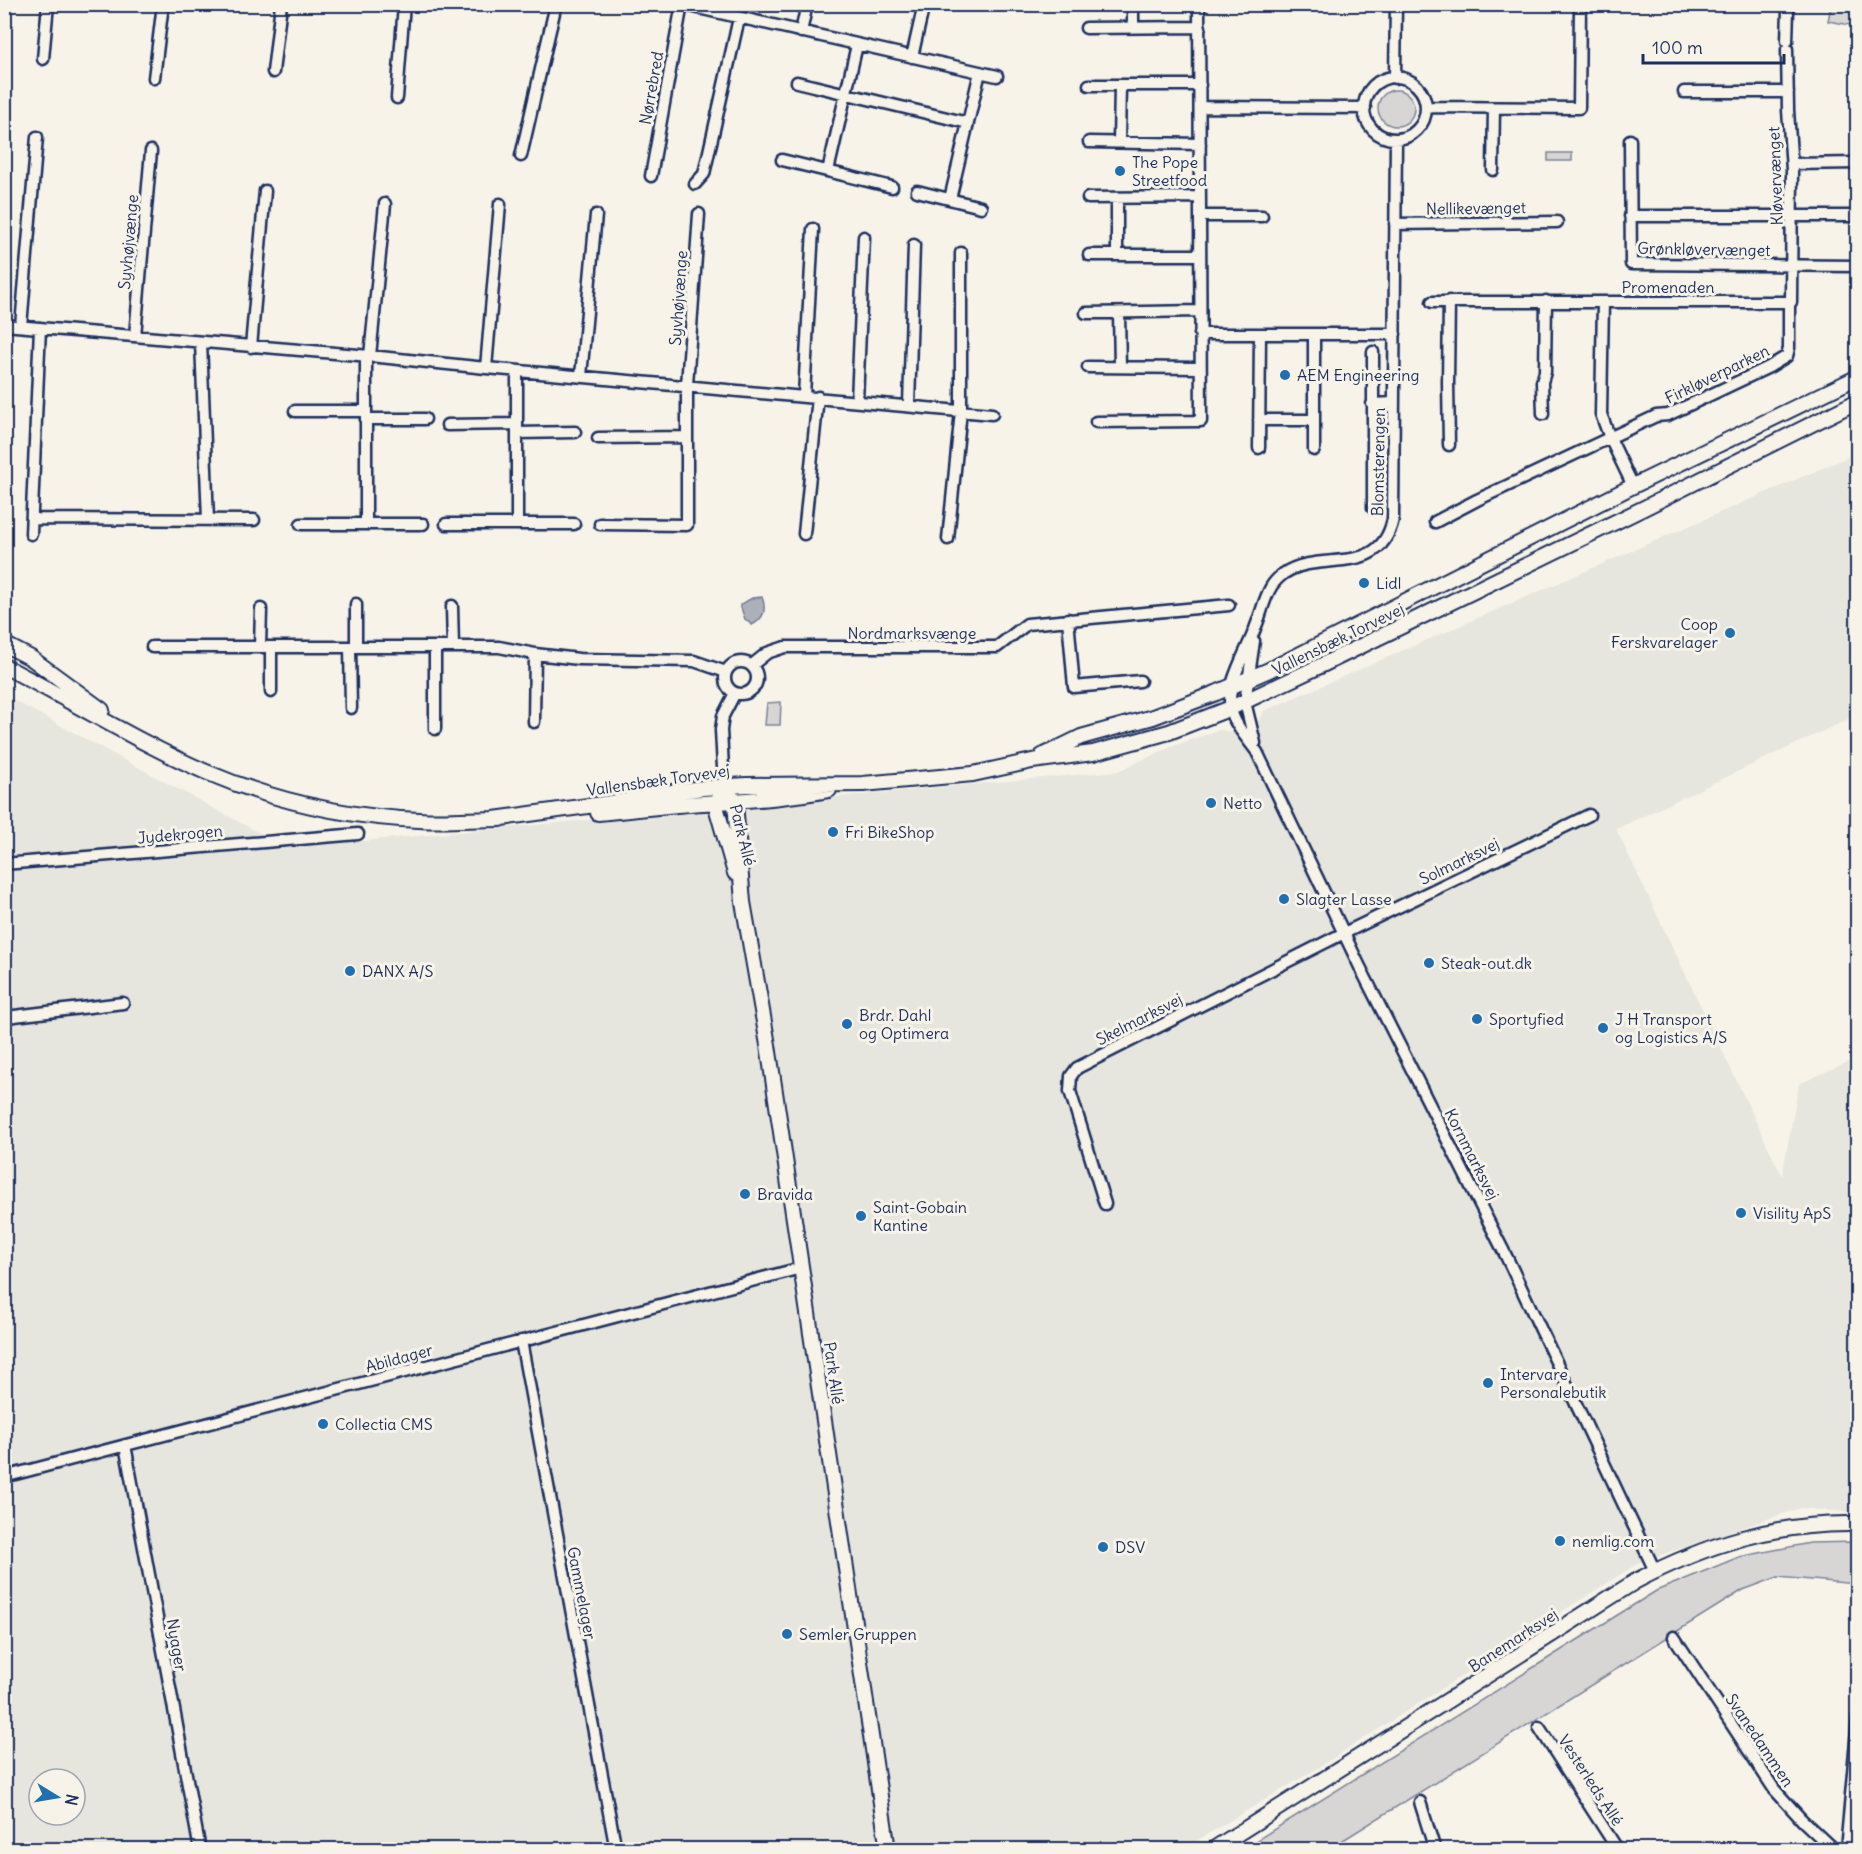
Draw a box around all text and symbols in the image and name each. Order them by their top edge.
scale bar [1643,27,1784,65]
text: 100 m [1652,36,1703,59]
street label: Nørrebred [635,50,667,126]
street label: Kløvervænget [1763,126,1787,226]
place label: The Pope Streetfood [1132,152,1207,190]
marker: The Pope Streetfood [1113,164,1127,178]
street label: Syvhøjvænge [114,194,142,290]
street label: Nellikevænget [1426,197,1527,219]
street label: Grønkløvervænget [1637,238,1771,260]
street label: Syvhøjvænge [665,250,691,346]
street label: Promenaden [1621,277,1715,297]
street label: Firkløverparken [1662,340,1772,408]
place label: AEM Engineering [1297,365,1419,385]
marker: AEM Engineering [1278,368,1292,382]
street label: Blomsterengen [1367,407,1389,517]
place label: Lidl [1376,573,1401,593]
marker: Lidl [1357,576,1371,590]
street label: Vallensbæk Torvevej [1269,598,1407,680]
place label: Coop Ferskvarelager [1611,614,1718,652]
street label: Nordmarksvænge [848,623,976,643]
marker: Coop Ferskvarelager [1723,626,1737,640]
street label: Vallensbæk Torvevej [585,760,731,800]
place label: Netto [1223,793,1262,813]
marker: Netto [1204,796,1218,810]
street label: Park Allé [726,802,760,868]
street label: Jydekrogen [137,820,223,848]
place label: Fri BikeShop [845,822,934,842]
marker: Fri BikeShop [826,825,840,839]
street label: Solmarksvej [1416,833,1502,889]
place label: Slagter Lasse [1296,889,1392,909]
marker: Slagter Lasse [1277,892,1291,906]
place label: Steak-out.dk [1441,953,1532,973]
marker: Steak-out.dk [1422,956,1436,970]
place label: DANX A/S [362,961,434,981]
marker: DANX A/S [343,964,357,978]
street label: Skelmarksvej [1092,989,1186,1049]
place label: Brdr. Dahl og Optimera [859,1005,949,1043]
place label: Sportyfied [1489,1009,1564,1029]
place label: J H Transport og Logistics A/S [1615,1009,1727,1047]
marker: Sportyfied [1470,1012,1484,1026]
marker: Brdr. Dahl og Optimera [840,1017,854,1031]
marker: J H Transport og Logistics A/S [1596,1021,1610,1035]
street label: Kornmarksvej [1440,1105,1504,1203]
place label: Bravida [757,1184,813,1204]
marker: Bravida [738,1187,752,1201]
place label: Saint-Gobain Kantine [873,1197,967,1235]
place label: Visility ApS [1753,1203,1831,1223]
marker: Visility ApS [1734,1206,1748,1220]
marker: Saint-Gobain Kantine [854,1209,868,1223]
street label: Abildager [363,1339,435,1377]
street label: Park Allé [820,1340,848,1406]
place label: Intervare Personalebutik [1500,1364,1606,1402]
marker: Intervare Personalebutik [1481,1376,1495,1390]
place label: Collectia CMS [335,1414,433,1434]
marker: Collectia CMS [316,1417,330,1431]
place label: nemlig.com [1572,1531,1654,1551]
marker: nemlig.com [1553,1534,1567,1548]
place label: DSV [1115,1537,1145,1557]
marker: DSV [1096,1540,1110,1554]
street label: Gammelager [563,1545,601,1642]
street label: Banemarksvej [1465,1604,1561,1676]
street label: Nyager [163,1617,192,1673]
place label: Semler Gruppen [799,1624,917,1644]
marker: Semler Gruppen [780,1627,794,1641]
street label: Svanedammen [1722,1690,1798,1790]
street label: Vesterleds Allé [1554,1731,1628,1829]
north arrow [27,1767,87,1827]
text: N [61,1793,83,1807]

